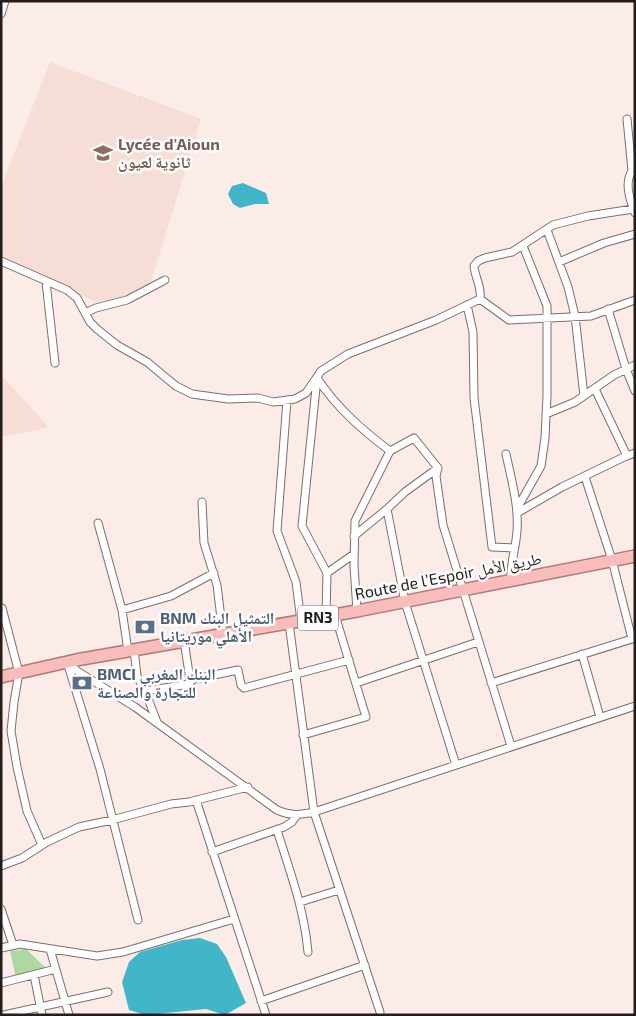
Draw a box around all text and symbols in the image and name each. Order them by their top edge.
place label: Lycée d'Aioun ثانوية لعيون [118,134,220,172]
school or university icon: Lycée d'Aioun ثانوية لعيون [92,142,114,164]
street label: Route de l’Espoir طريق الأمل [353,548,543,605]
road number: RN3 [298,606,338,630]
place label: BNM التمثيل البنك الأهلي موريتانيا [160,608,274,649]
bank icon: BNM التمثيل البنك الأهلي موريتانيا [134,616,156,638]
place label: BMCI البنك المغربي للتجارة والصناعة [97,664,216,701]
bank icon: BMCI البنك المغربي للتجارة والصناعة [71,672,93,694]

